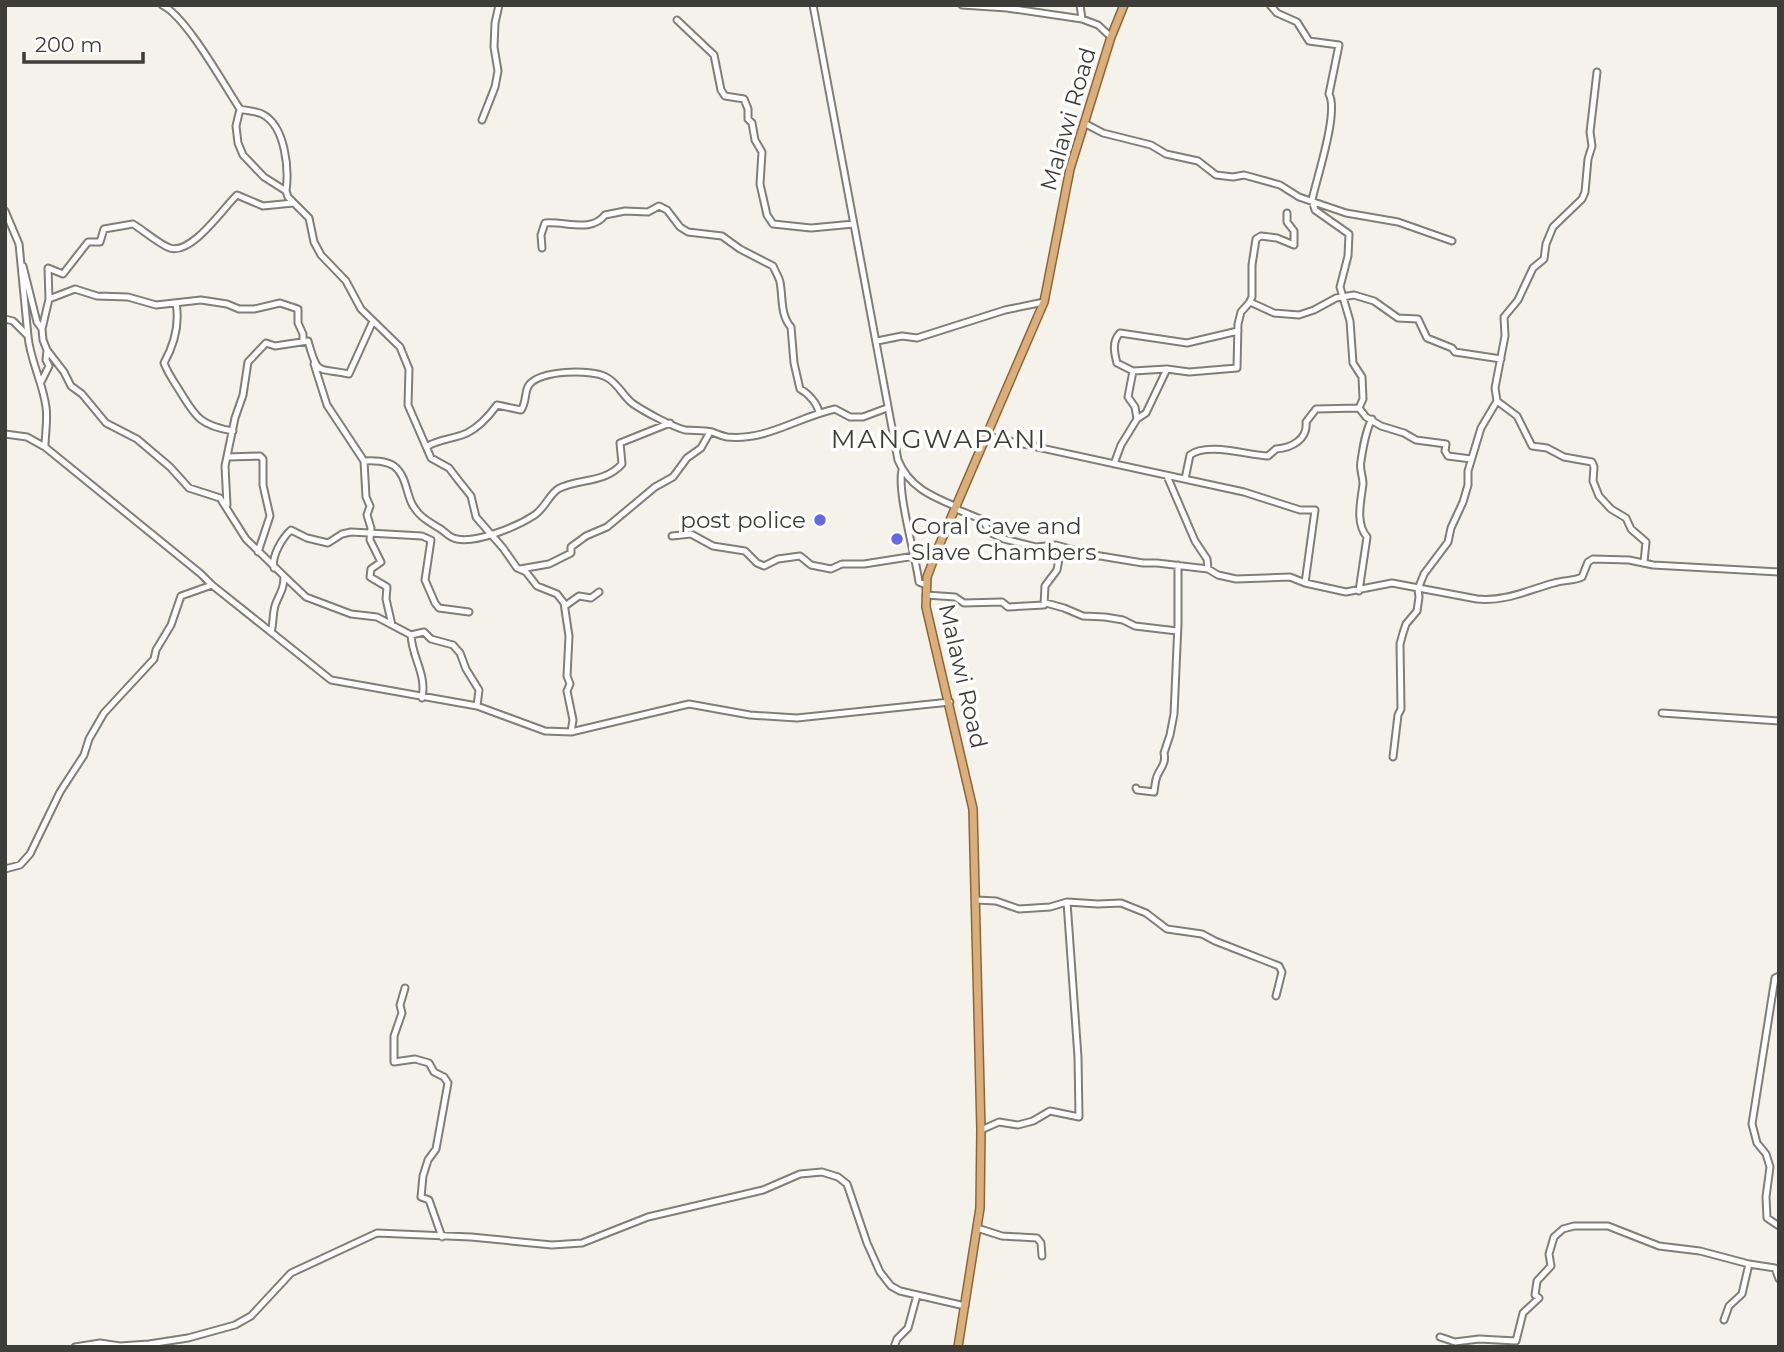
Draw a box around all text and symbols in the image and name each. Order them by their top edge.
scale bar [24,21,144,65]
text: 200 m [35,32,102,57]
street label: Malawi Road [1034,44,1102,194]
district label: MANGWAPANI [831,423,1047,455]
place label: post police [680,506,806,534]
marker: post police [812,512,828,528]
place label: Coral Cave and Slave Chambers [911,512,1096,566]
marker: Coral Cave and Slave Chambers [889,531,905,547]
street label: Malawi Road [933,601,993,751]

